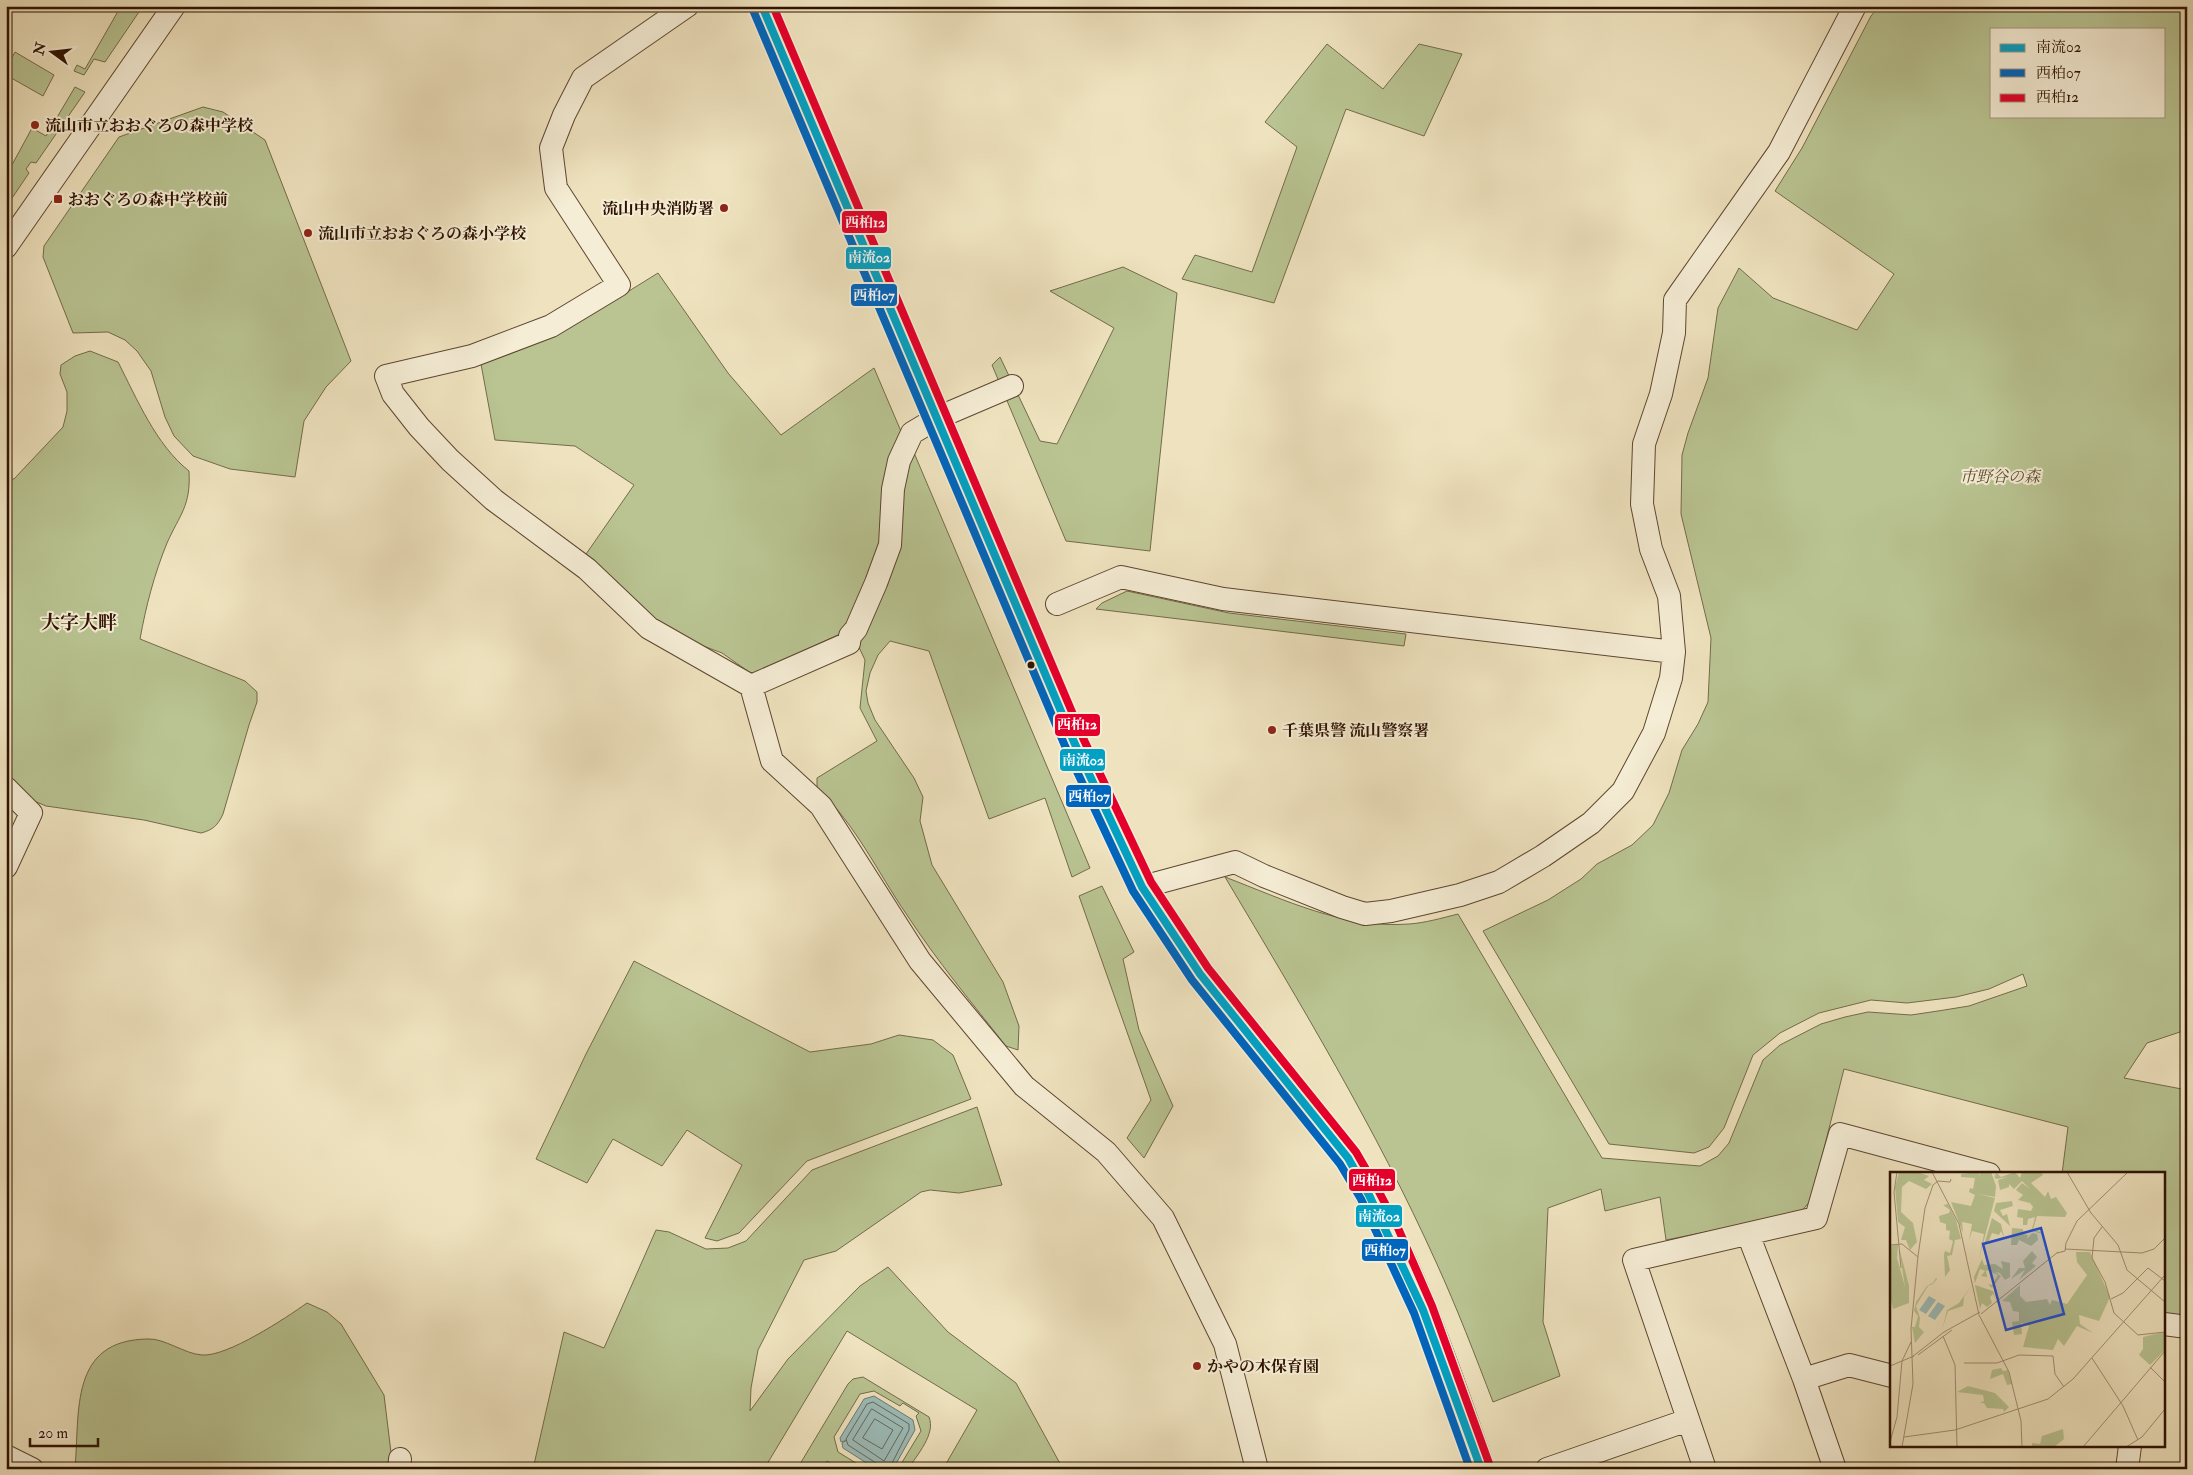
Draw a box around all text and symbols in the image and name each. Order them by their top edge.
north arrow [28,28,78,78]
legend [1990,28,2166,118]
text: 南流02 [2036,38,2082,57]
text: N [30,40,50,58]
text: 西柏07 [2036,64,2081,83]
text: 西柏12 [2036,88,2079,107]
place label: 流山市立おおぐろの森中学校 [45,116,254,136]
marker: 流山市立おおぐろの森中学校 [29,119,41,131]
place label: おおぐろの森中学校前 [68,190,228,210]
marker: おおぐろの森中学校前 [52,193,64,205]
place label: 流山中央消防署 [602,199,714,219]
marker: 流山中央消防署 [718,202,730,214]
line badge: 西柏12 [841,210,888,234]
text: 西柏12 [845,214,885,231]
place label: 流山市立おおぐろの森小学校 [318,224,527,244]
marker: 流山市立おおぐろの森小学校 [302,227,314,239]
line badge: 南流02 [845,246,892,270]
text: 南流02 [848,249,890,266]
line badge: 西柏07 [850,283,898,307]
text: 西柏07 [853,287,895,304]
park label: 市野谷の森 [1960,467,2042,487]
district label: 大字大畔 [41,611,117,635]
unlabelled marker [1026,660,1036,670]
line badge: 西柏12 [1054,713,1101,737]
text: 西柏12 [1057,716,1097,733]
place label: 千葉県警 流山警察署 [1282,721,1429,741]
marker: 千葉県警 流山警察署 [1266,724,1278,736]
line badge: 南流02 [1059,748,1106,772]
text: 南流02 [1062,752,1104,769]
line badge: 西柏07 [1065,784,1112,808]
text: 西柏07 [1068,788,1110,805]
line badge: 西柏12 [1348,1168,1396,1192]
text: 西柏12 [1352,1172,1392,1189]
inset map [1890,1172,2166,1448]
line badge: 南流02 [1355,1204,1403,1228]
text: 南流02 [1358,1208,1400,1225]
line badge: 西柏07 [1361,1238,1409,1262]
text: 西柏07 [1364,1242,1406,1259]
place label: かやの木保育園 [1207,1357,1319,1377]
marker: かやの木保育園 [1191,1360,1203,1372]
scale bar [30,1415,98,1447]
text: 20 m [38,1424,68,1443]

